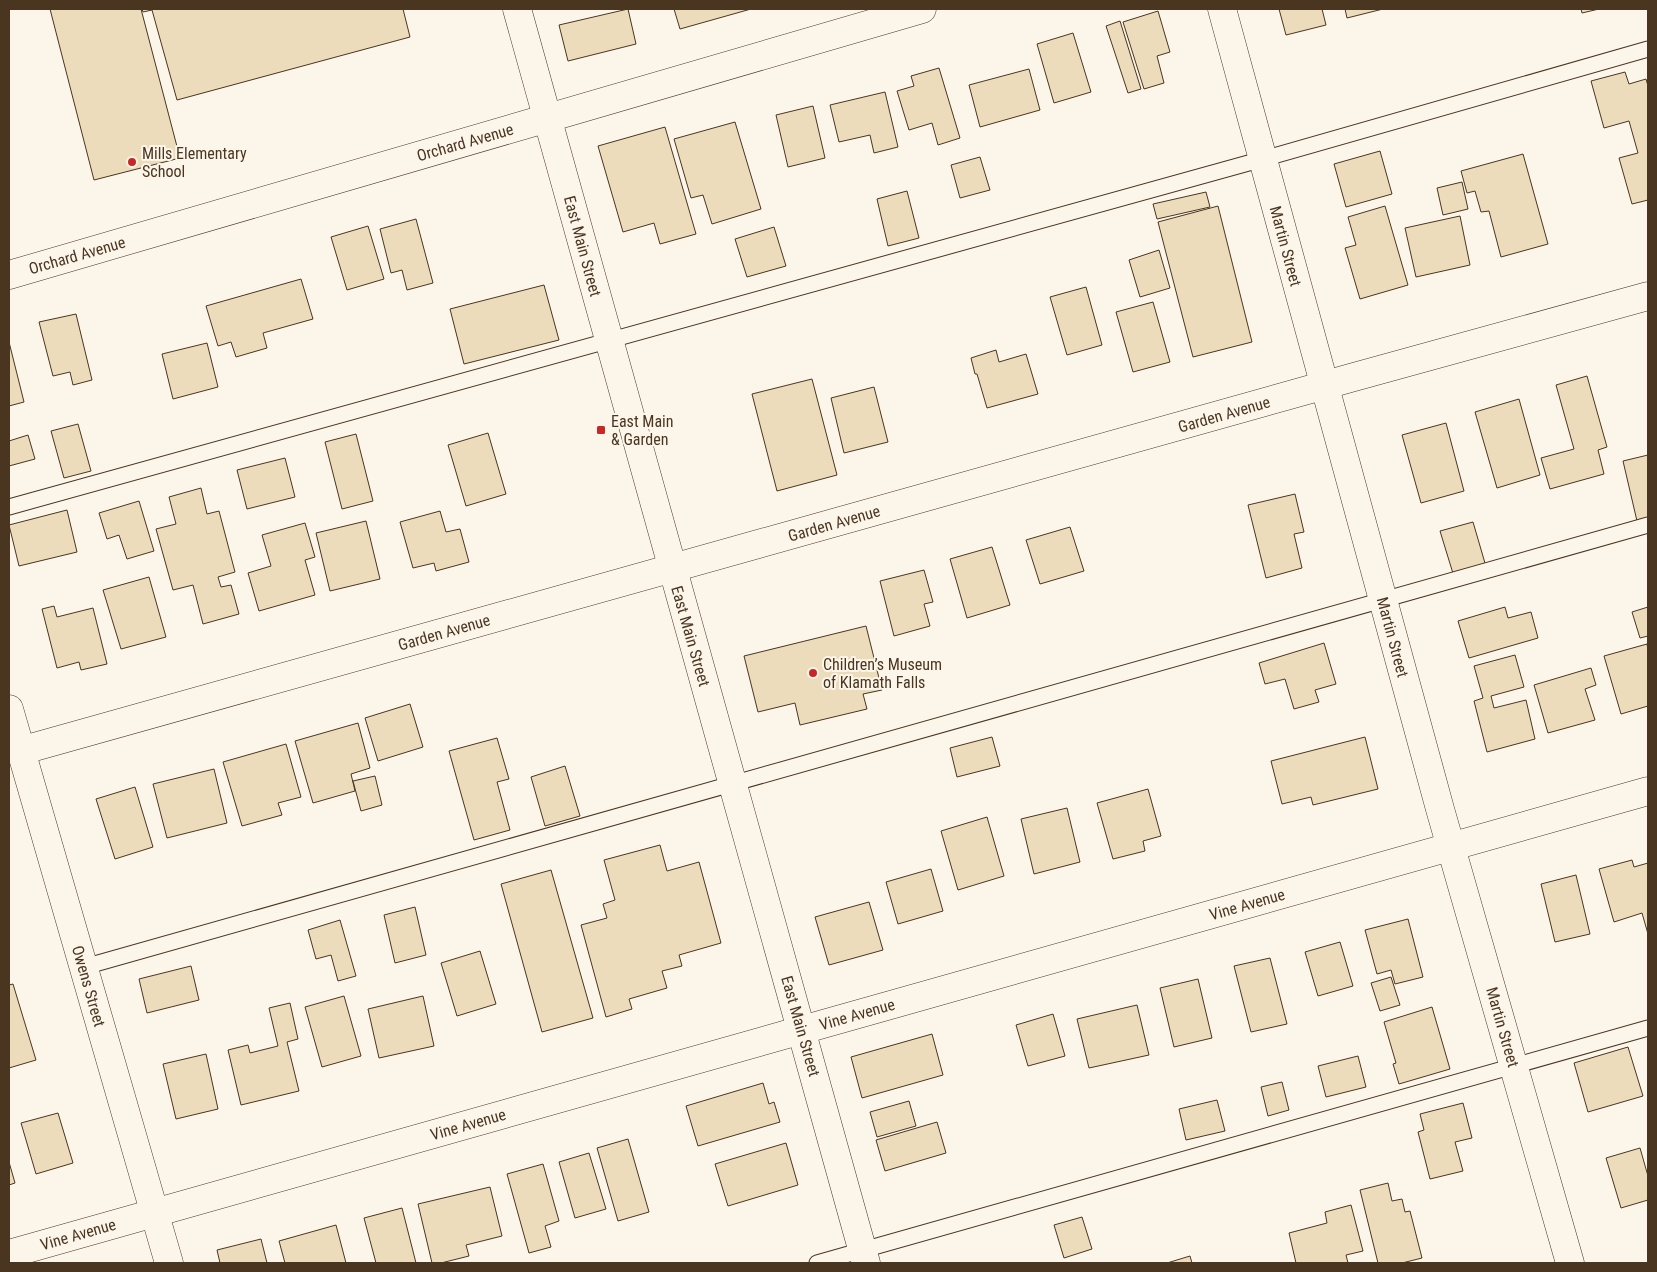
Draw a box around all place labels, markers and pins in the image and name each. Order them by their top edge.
place label: Mills Elementary School [142,144,247,181]
marker: Mills Elementary School [126,156,138,168]
place label: East Main & Garden [611,412,674,449]
marker: East Main & Garden [595,424,607,436]
place label: Children’s Museum of Klamath Falls [823,655,942,692]
marker: Children’s Museum of Klamath Falls [807,667,819,679]

